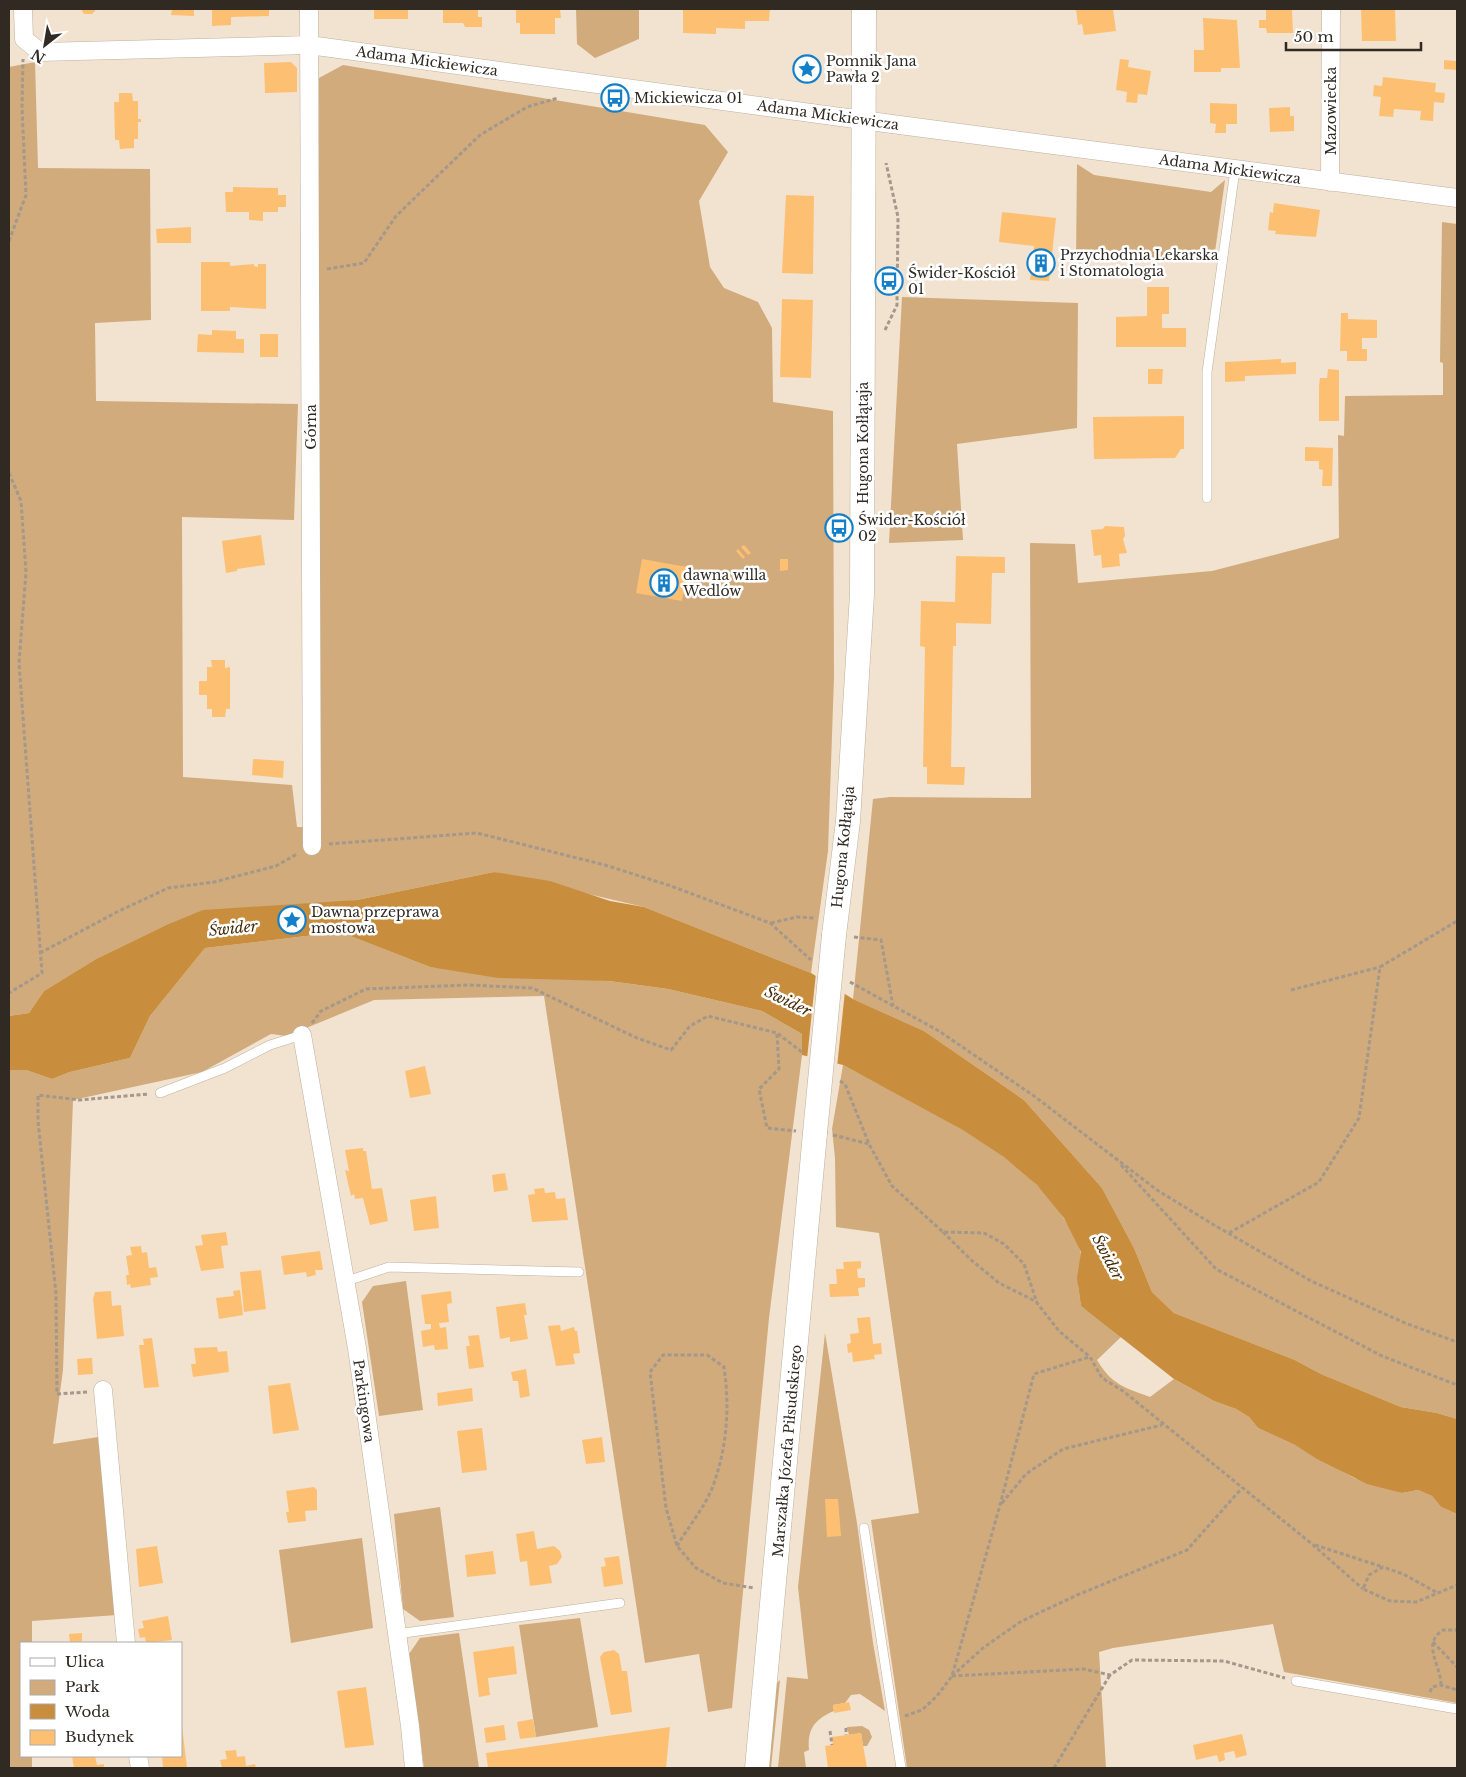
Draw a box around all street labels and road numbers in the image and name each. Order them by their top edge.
street label: Adama Mickiewicza [354,42,499,80]
street label: Mazowiecka [1322,67,1340,155]
street label: Adama Mickiewicza [755,96,900,134]
street label: Adama Mickiewicza [1157,150,1302,188]
street label: Hugona Kołłątaja [854,382,872,504]
street label: Górna [302,404,320,450]
street label: Hugona Kołłątaja [828,785,858,909]
street label: Marszałka Józefa Piłsudskiego [769,1344,805,1558]
street label: Parkingowa [349,1358,379,1444]

